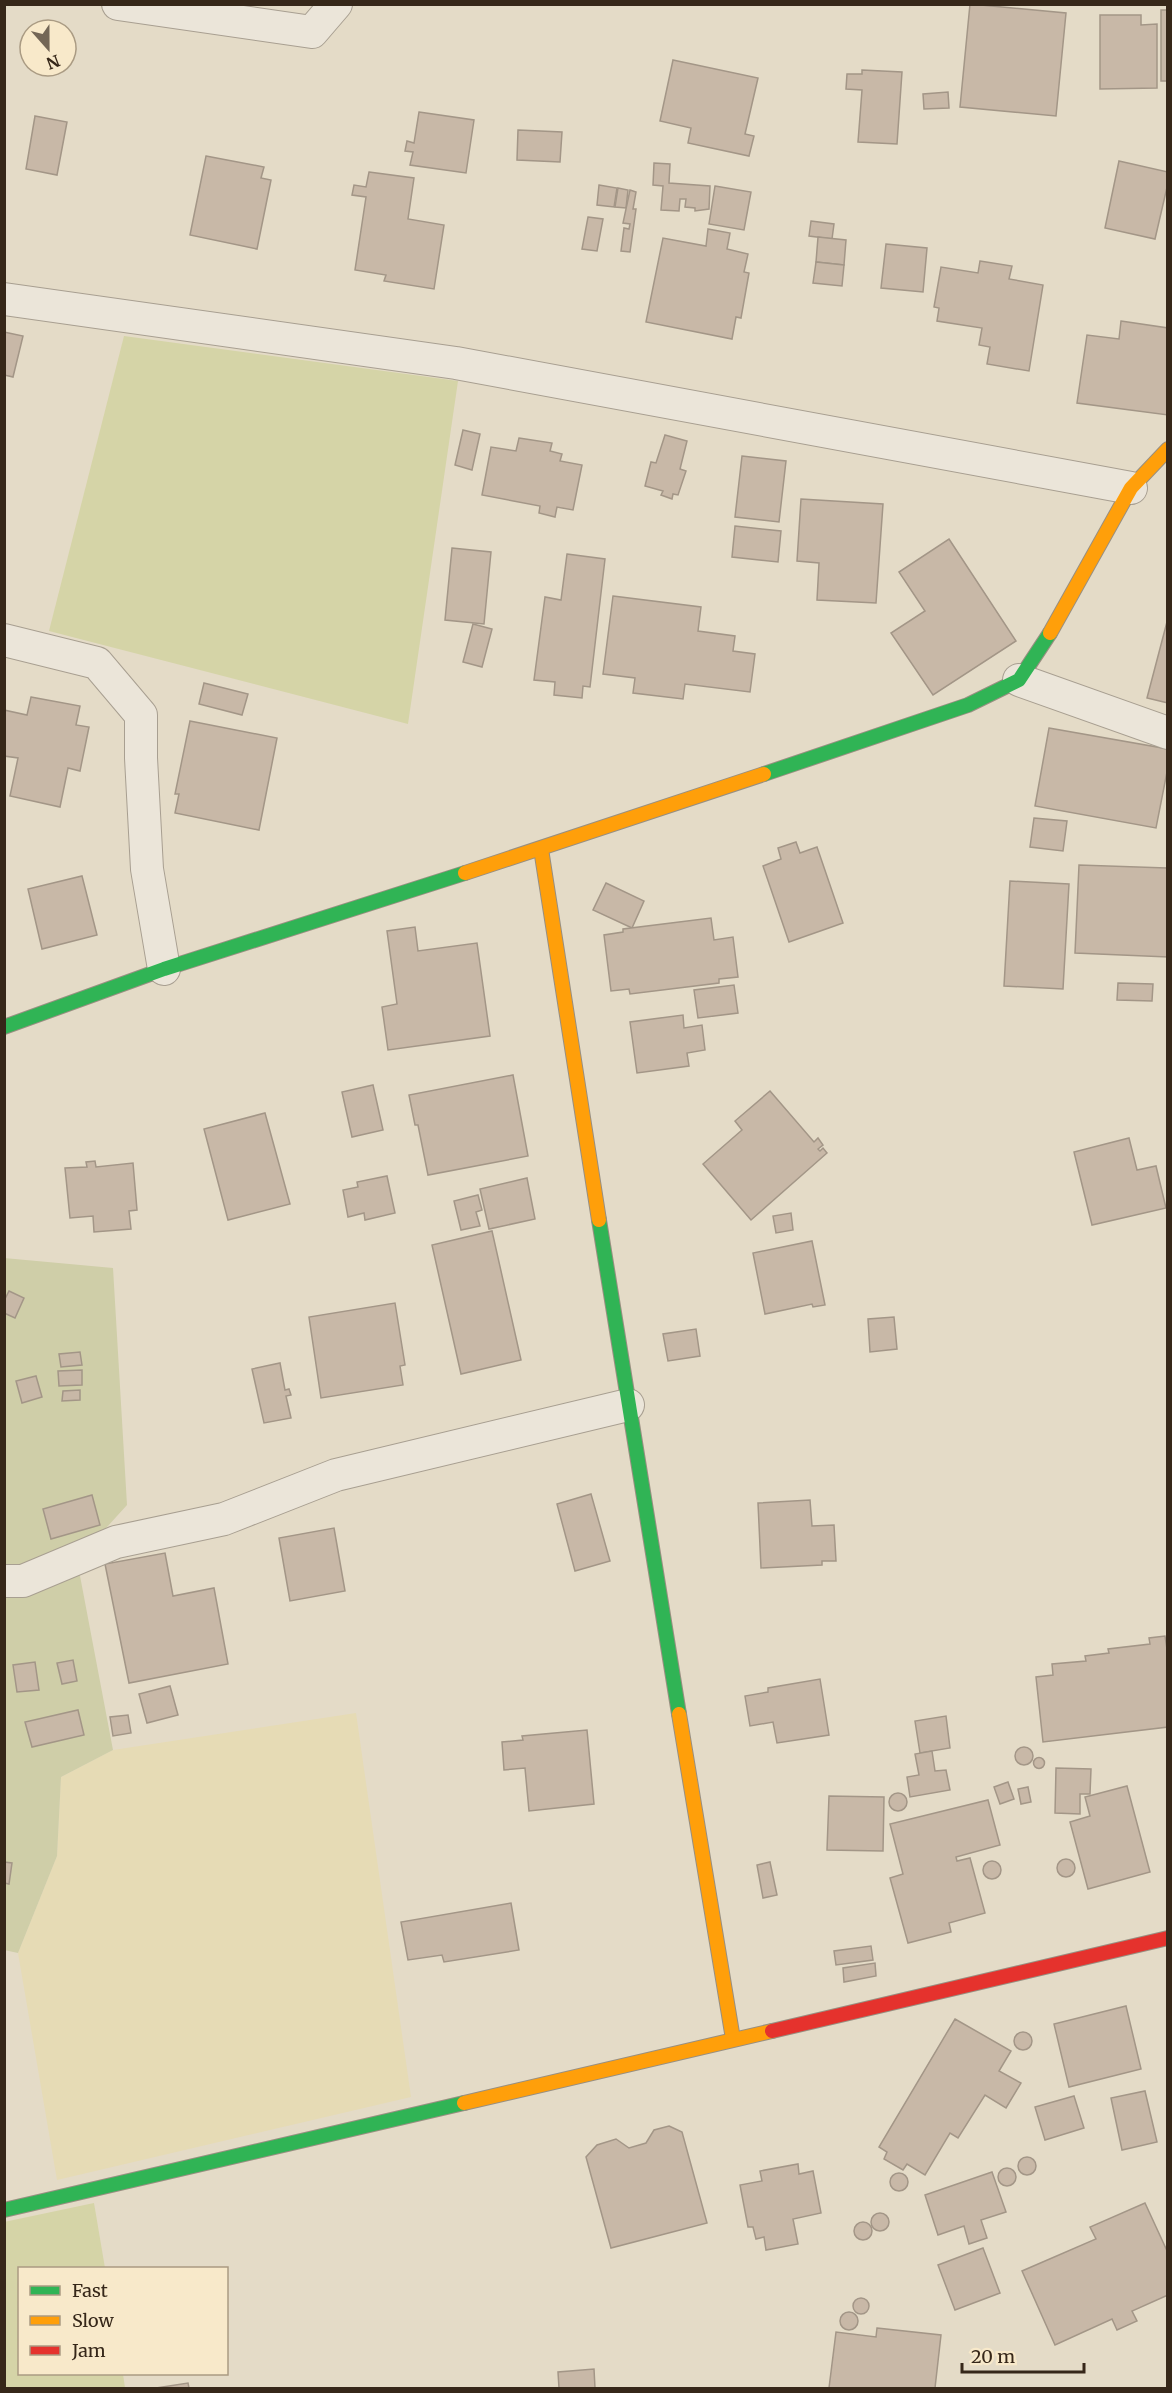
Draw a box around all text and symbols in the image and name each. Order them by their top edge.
north arrow [18,18,78,78]
text: N [44,50,63,74]
legend [18,2267,228,2375]
text: Fast [72,2279,108,2302]
text: Slow [72,2309,115,2332]
scale bar [962,2336,1084,2374]
text: Jam [71,2339,106,2362]
text: 20 m [971,2345,1015,2368]

